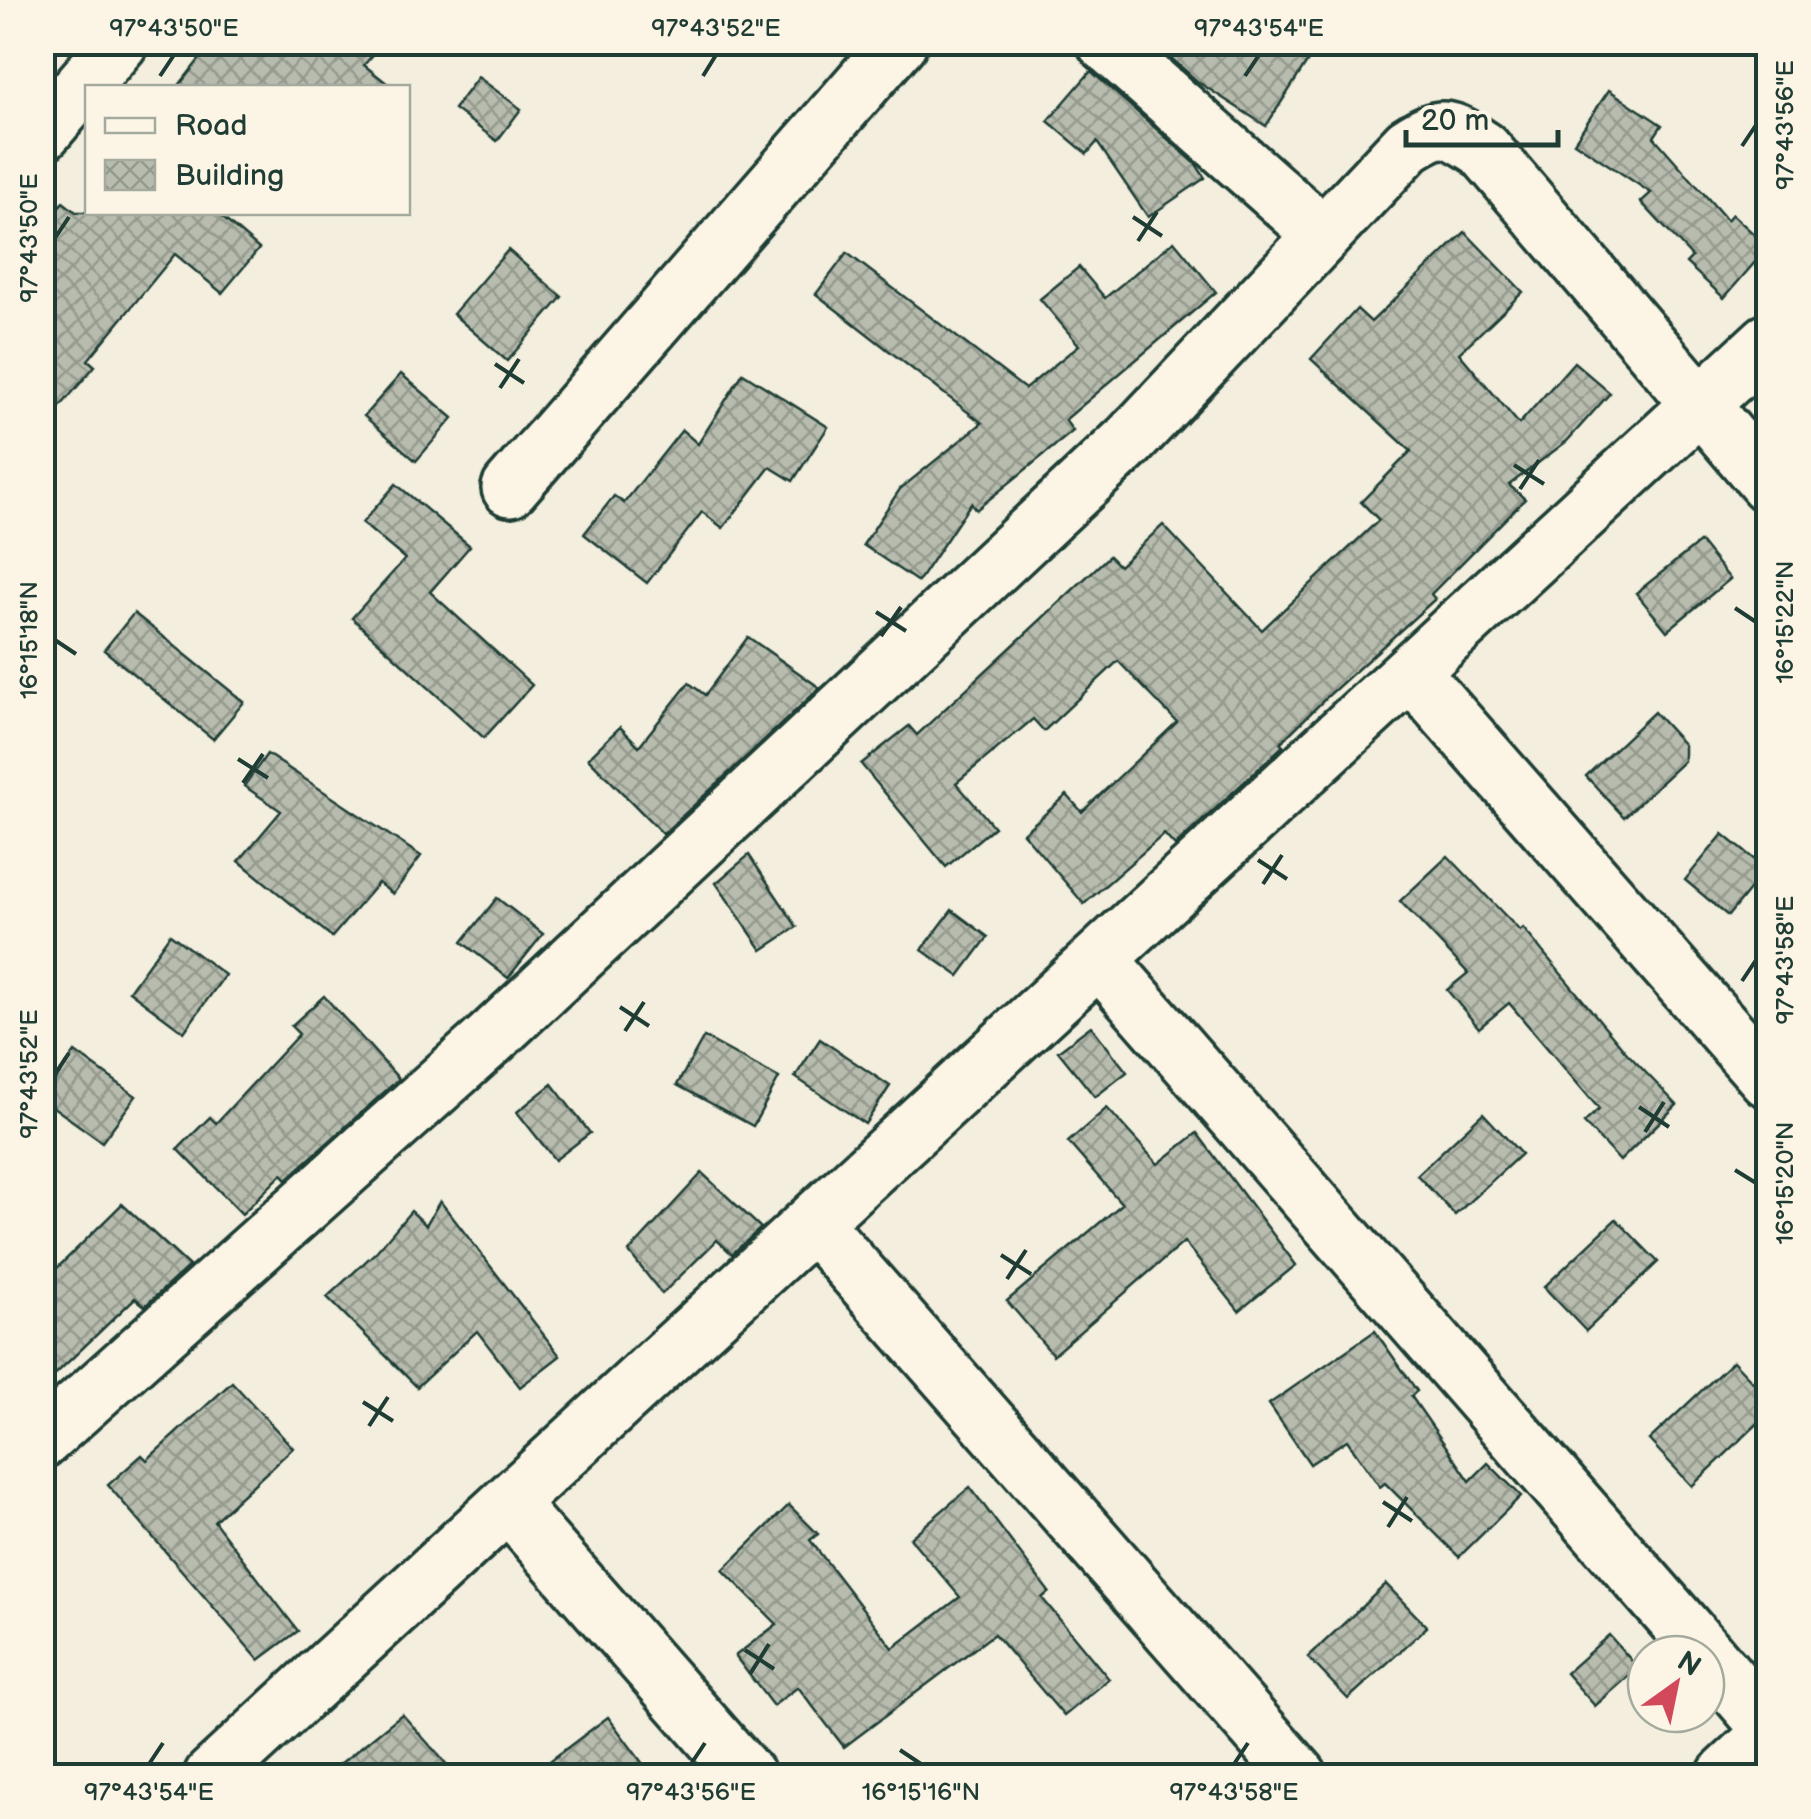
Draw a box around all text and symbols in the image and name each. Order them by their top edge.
text: 97°43'50"E [109,13,239,44]
text: 97°43'52"E [651,13,781,44]
text: 97°43'54"E [1194,13,1324,44]
text: 97°43'56"E [1770,60,1801,190]
legend [85,85,410,215]
scale bar [1406,85,1558,147]
text: 20 m [1421,103,1489,139]
text: Road [175,108,248,144]
text: Building [175,158,284,194]
text: 97°43'50"E [14,173,45,303]
text: 16°15'22"N [1770,560,1801,684]
text: 16°15'18"N [14,581,45,699]
text: 97°43'58"E [1770,895,1801,1025]
text: 97°43'52"E [14,1009,45,1139]
text: 16°15'20"N [1770,1121,1801,1245]
north arrow [1626,1634,1726,1734]
text: N [1671,1645,1707,1684]
text: 97°43'54"E [84,1777,214,1808]
text: 97°43'56"E [626,1777,756,1808]
text: 16°15'16"N [862,1777,980,1808]
text: 97°43'58"E [1169,1777,1299,1808]

